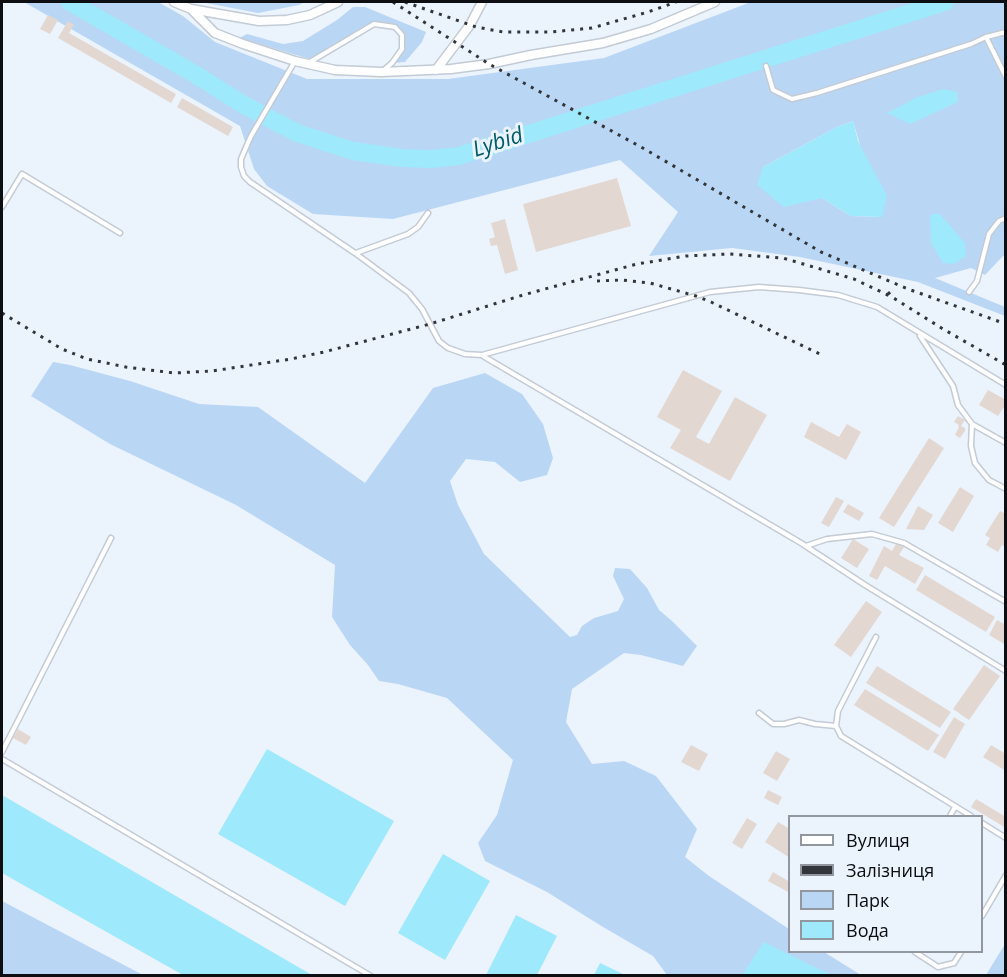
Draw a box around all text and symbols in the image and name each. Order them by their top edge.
water label: Lybid [469,122,527,164]
legend [788,815,983,953]
text: Вулиця [846,828,910,852]
text: Залізниця [846,858,934,882]
text: Парк [846,888,889,912]
text: Вода [846,918,889,942]

